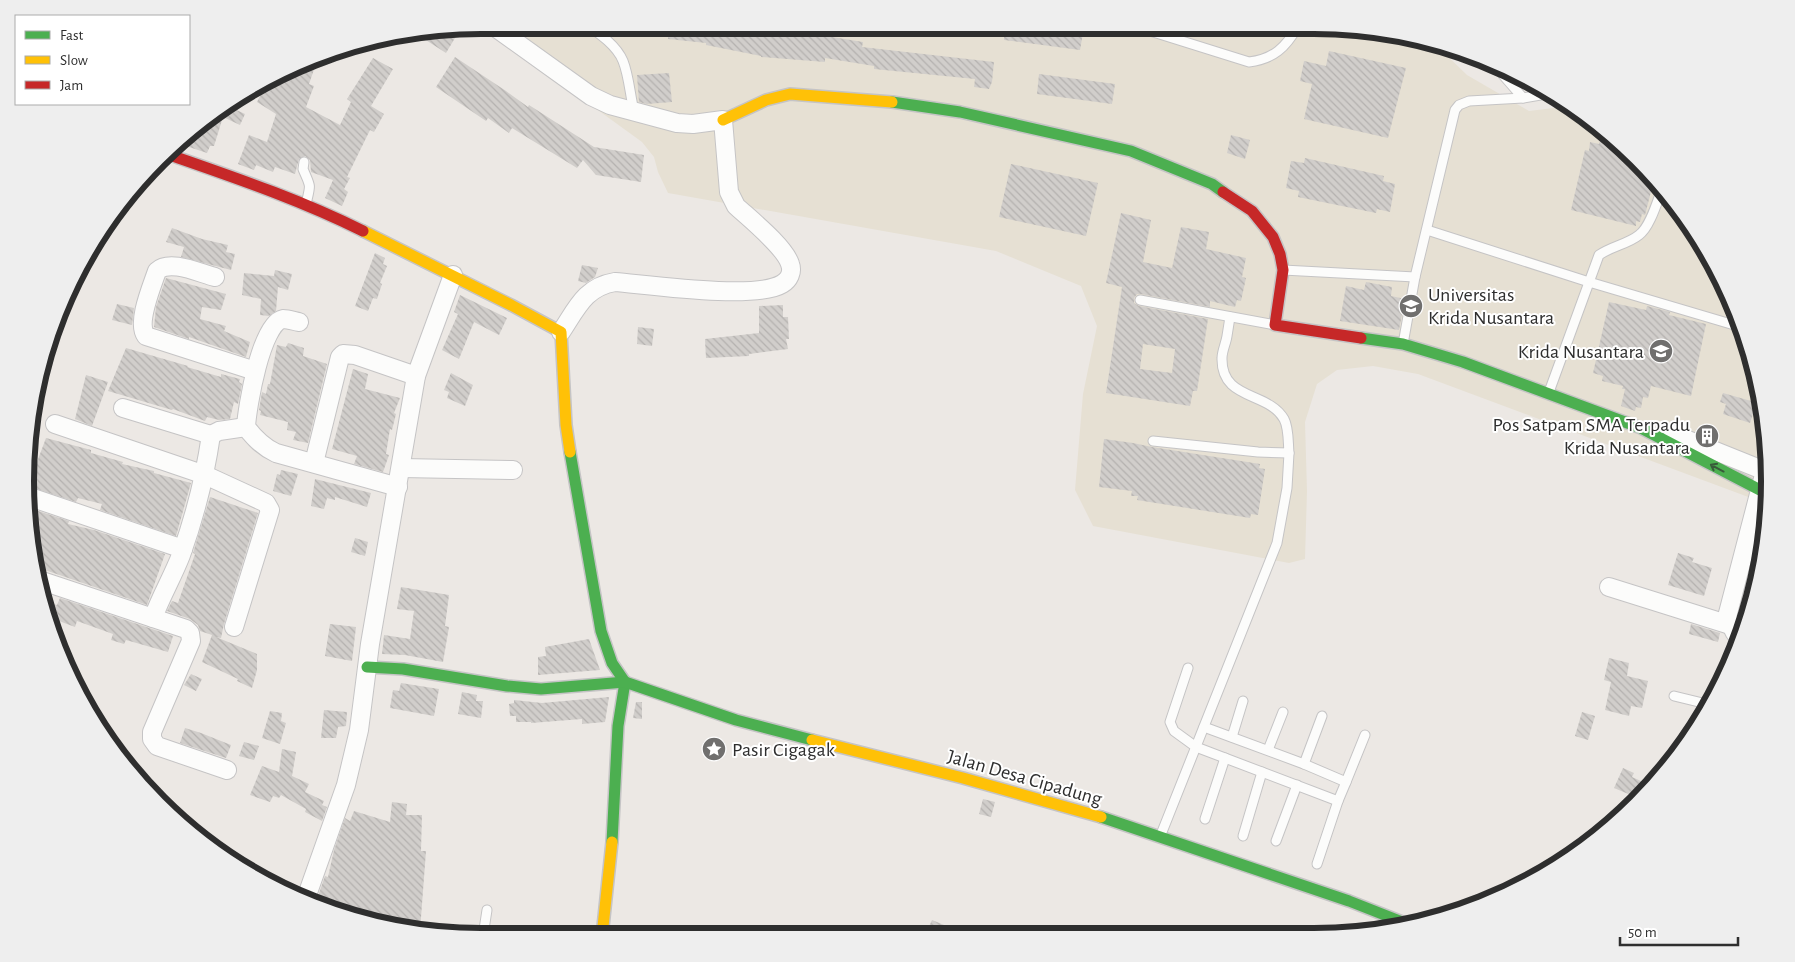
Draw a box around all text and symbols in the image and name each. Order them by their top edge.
legend [15,15,190,105]
text: Fast [60,28,84,43]
text: Slow [60,53,88,68]
text: Jam [60,78,83,93]
place label: Universitas Krida Nusantara [1428,285,1554,328]
school or university icon: Universitas Krida Nusantara [1398,293,1424,319]
school or university icon: Krida Nusantara [1648,338,1674,364]
place label: Krida Nusantara [1518,342,1644,362]
place label: Pos Satpam SMA Terpadu Krida Nusantara [1493,415,1690,458]
building icon: Pos Satpam SMA Terpadu Krida Nusantara [1694,423,1720,449]
one-way arrow [1709,463,1724,473]
place icon: Pasir Cigagak [701,736,727,762]
place label: Pasir Cigagak [732,740,835,760]
street label: Jalan Desa Cipadung [945,746,1105,810]
scale bar [1620,914,1738,946]
text: 50 m [1628,925,1657,940]

